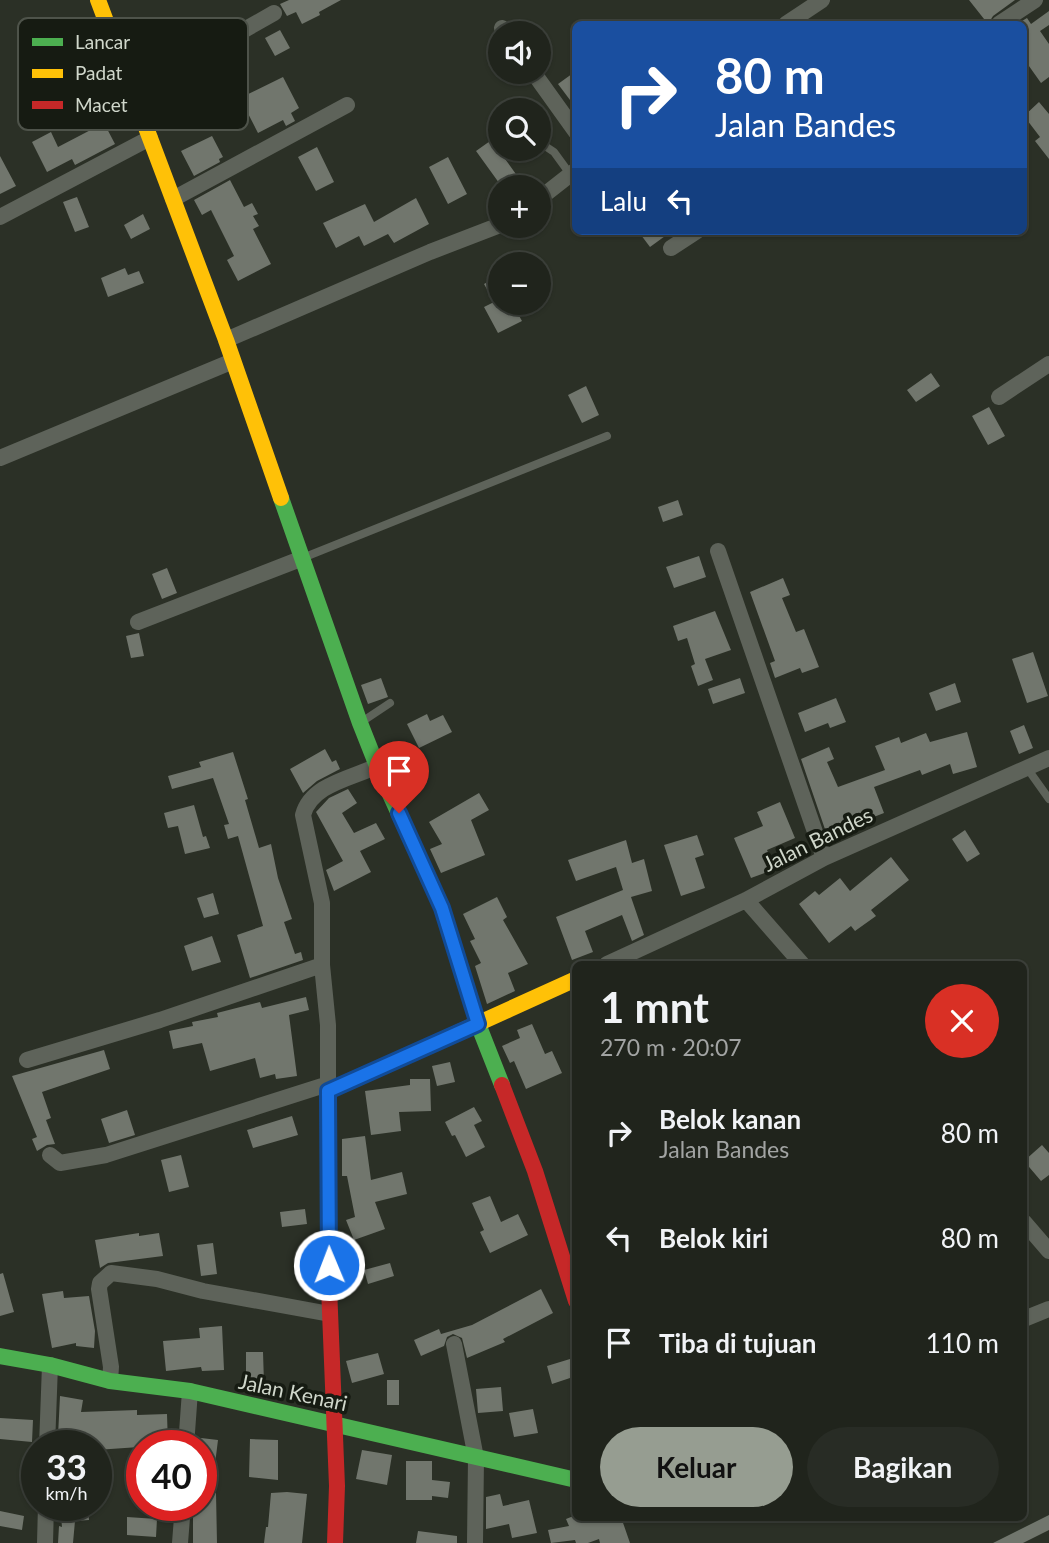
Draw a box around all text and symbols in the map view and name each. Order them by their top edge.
legend [18,18,248,130]
map controls [488,21,551,315]
button: sound [488,21,551,84]
text: Lancar [75,30,130,53]
text: 80 m [715,46,825,104]
icon: right [600,49,691,140]
text: Padat [75,61,123,84]
text: Macet [75,93,128,116]
button: search [488,98,551,161]
text: Jalan Bandes [715,105,896,144]
button: + [488,175,551,238]
icon: left [661,182,699,220]
text: Lalu [600,185,647,217]
button: − [488,252,551,315]
pin [369,741,429,813]
icon: arrive [380,752,418,790]
street label: Jalan Bandes [758,801,876,876]
text: 1 mnt [600,982,709,1032]
button: close [925,984,999,1058]
text: 270 m · 20:07 [600,1033,742,1061]
text: Belok kanan [659,1103,801,1135]
icon: right [600,1114,638,1152]
text: 80 m [941,1117,999,1149]
text: Jalan Bandes [659,1135,789,1163]
icon: left [600,1219,638,1257]
text: Belok kiri [659,1222,768,1254]
text: 80 m [941,1222,999,1254]
position arrow [292,1228,366,1302]
icon: arrive [600,1324,638,1362]
text: Tiba di tujuan [659,1327,817,1359]
text: 110 m [926,1327,999,1359]
street label: Jalan Kenari [237,1368,350,1415]
button: Keluar [600,1427,793,1507]
button: Bagikan [807,1427,999,1507]
speed limit sign: 40 [126,1430,217,1521]
text: 33 [46,1445,87,1487]
text: km/h [45,1482,88,1504]

